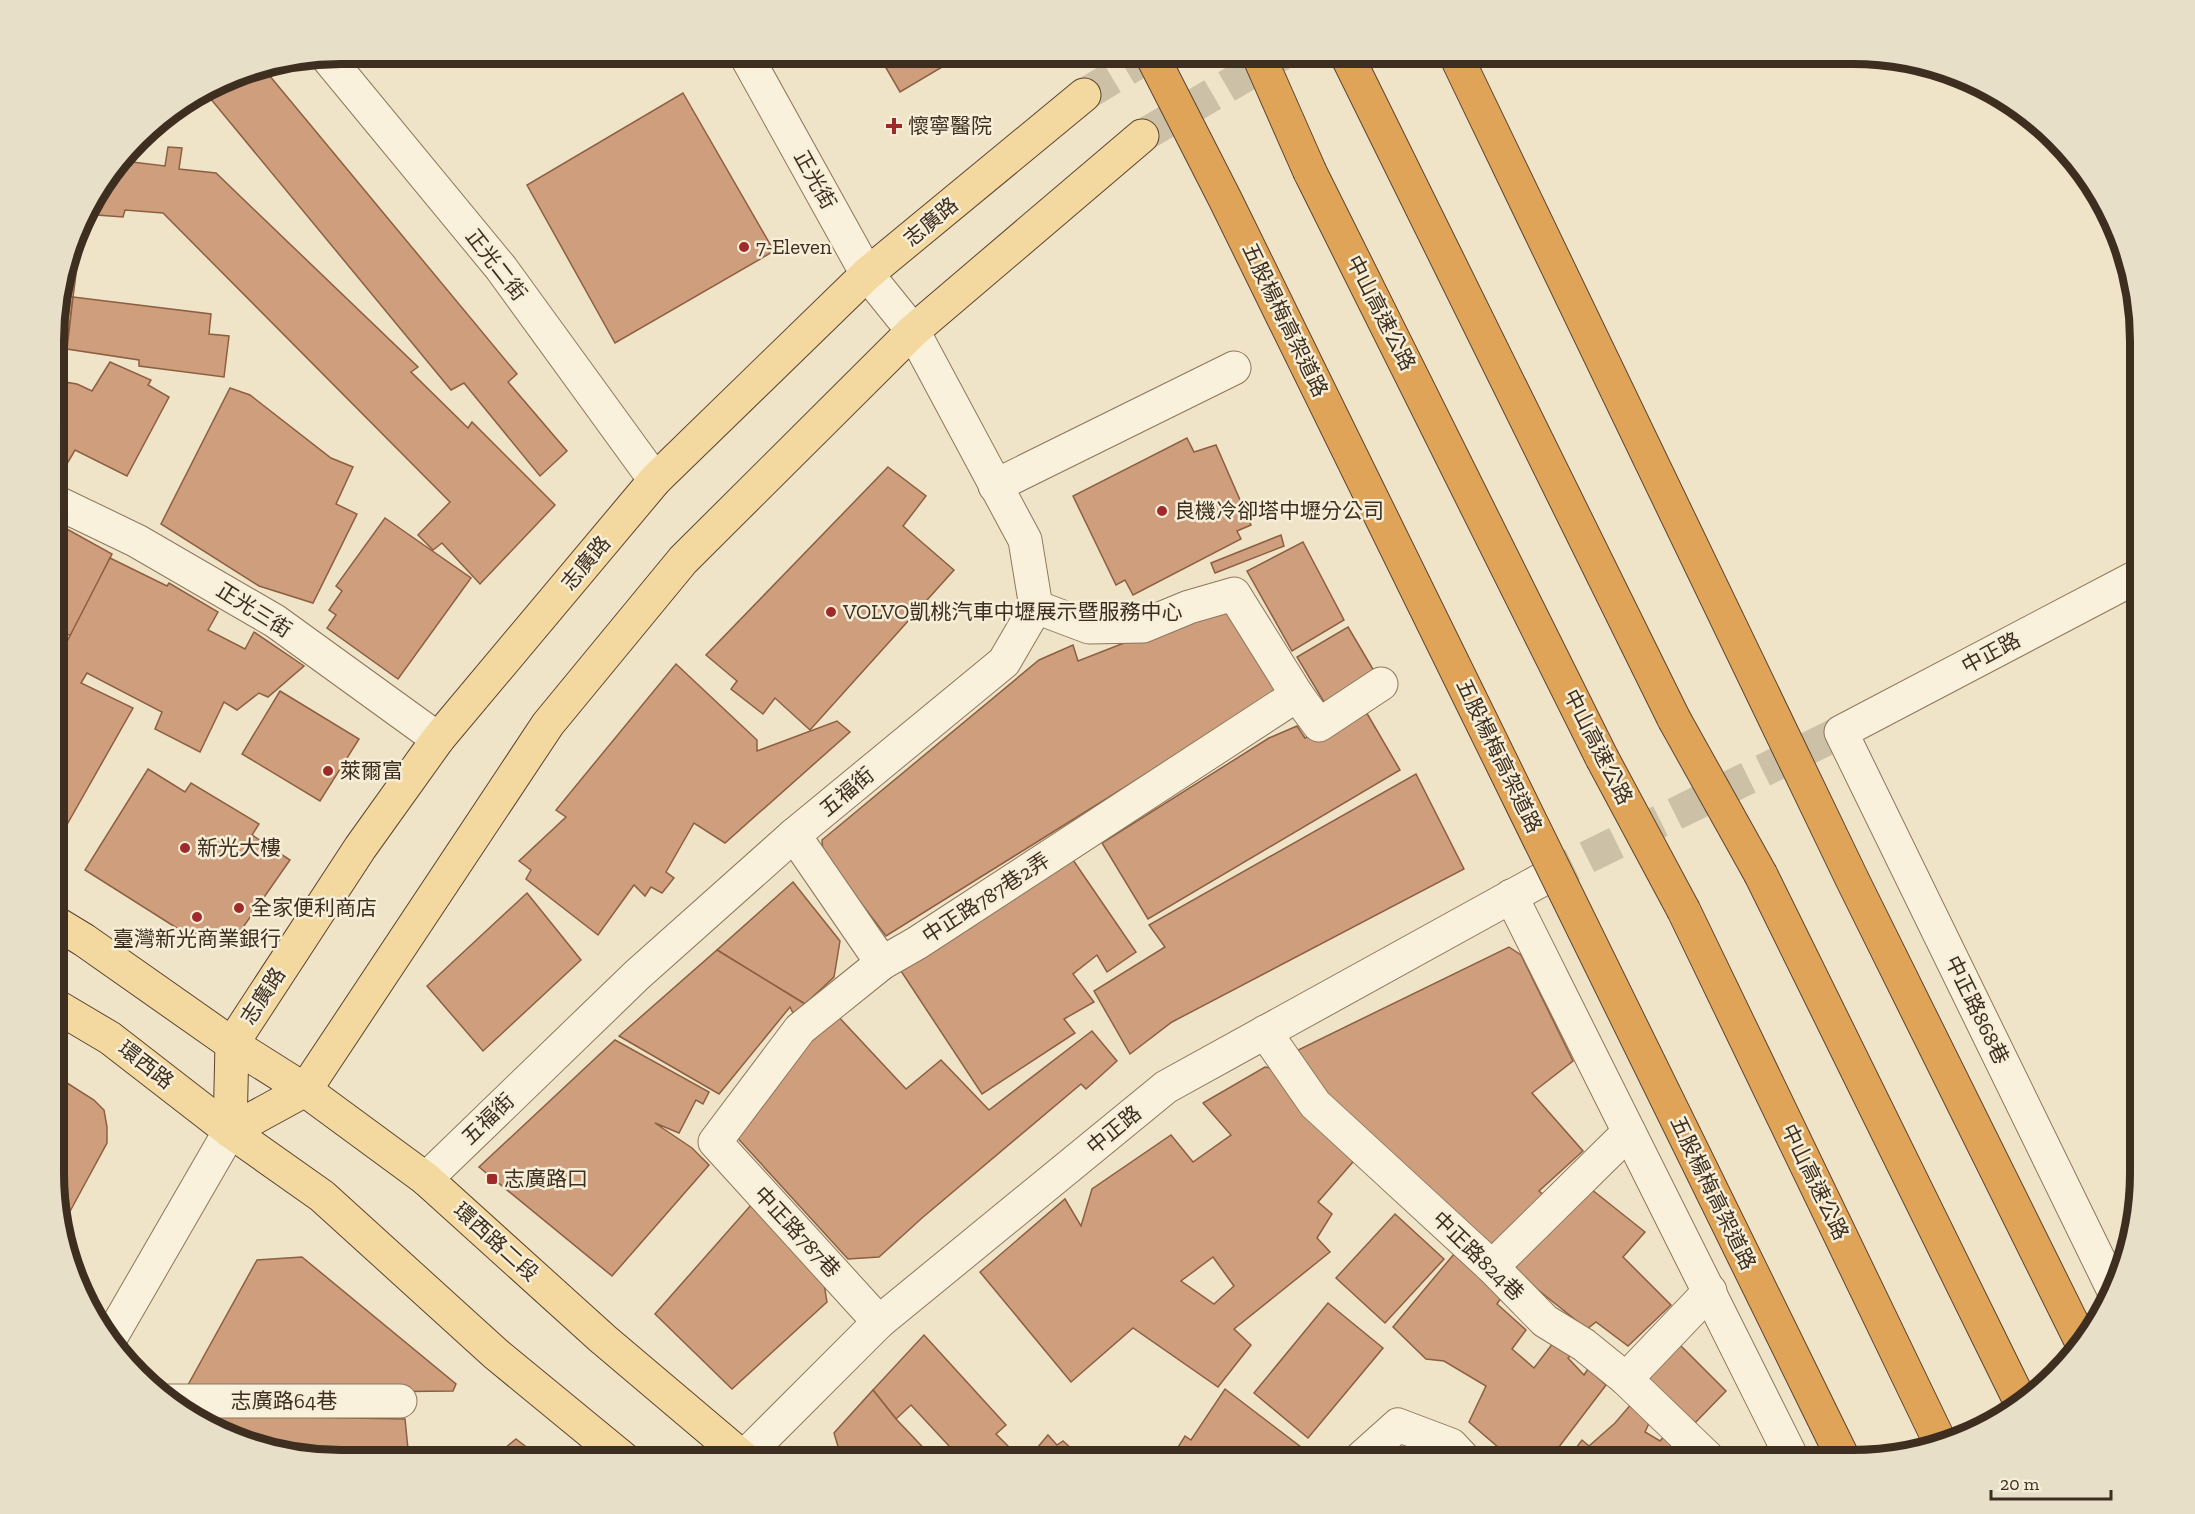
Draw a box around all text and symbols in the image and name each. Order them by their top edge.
place label: 懷寧醫院 [908,113,992,138]
marker: 懷寧醫院 [885,117,903,135]
street label: 正光街 [789,146,842,213]
street label: 志廣路 [899,192,963,251]
street label: 正光二街 [461,224,532,305]
place label: 7-Eleven [756,234,832,259]
street label: 五股楊梅高架道路 [1237,239,1334,401]
marker: 7-Eleven [737,240,751,254]
street label: 中山高速公路 [1342,251,1421,375]
place label: 良機冷卻塔中壢分公司 [1174,498,1384,523]
marker: 良機冷卻塔中壢分公司 [1155,504,1169,518]
street label: 志廣路 [556,531,615,595]
street label: 正光三街 [212,577,297,642]
place label: VOLVO凱桃汽車中壢展示暨服務中心 [842,599,1182,624]
marker: VOLVO凱桃汽車中壢展示暨服務中心 [824,605,838,619]
street label: 中正路 [1957,627,2024,678]
street label: 五股楊梅高架道路 [1451,675,1548,837]
street label: 中山高速公路 [1559,685,1638,809]
place label: 萊爾富 [340,758,403,783]
street label: 五福街 [815,762,879,821]
marker: 萊爾富 [321,764,335,778]
place label: 新光大樓 [197,835,281,860]
marker: 新光大樓 [178,841,192,855]
street label: 中正路787巷2弄 [917,847,1054,948]
place label: 全家便利商店 [251,895,377,920]
marker: 全家便利商店 [232,901,246,915]
marker: 臺灣新光商業銀行 [190,910,204,924]
place label: 臺灣新光商業銀行 [113,926,281,951]
street label: 中正路868巷 [1940,951,2014,1068]
street label: 志廣路 [235,963,290,1029]
street label: 環西路 [114,1035,179,1094]
street label: 五福街 [456,1088,519,1150]
street label: 中正路 [1081,1100,1146,1159]
street label: 五股楊梅高架道路 [1665,1112,1762,1274]
street label: 中山高速公路 [1777,1120,1854,1244]
place label: 志廣路口 [504,1166,588,1191]
marker: 志廣路口 [485,1172,499,1186]
street label: 中正路787巷 [749,1181,846,1282]
street label: 環西路二段 [449,1197,544,1286]
street label: 中正路824巷 [1427,1206,1529,1305]
street label: 志廣路64巷 [231,1388,337,1413]
scale bar [1991,1463,2111,1501]
text: 20 m [2000,1473,2040,1495]

